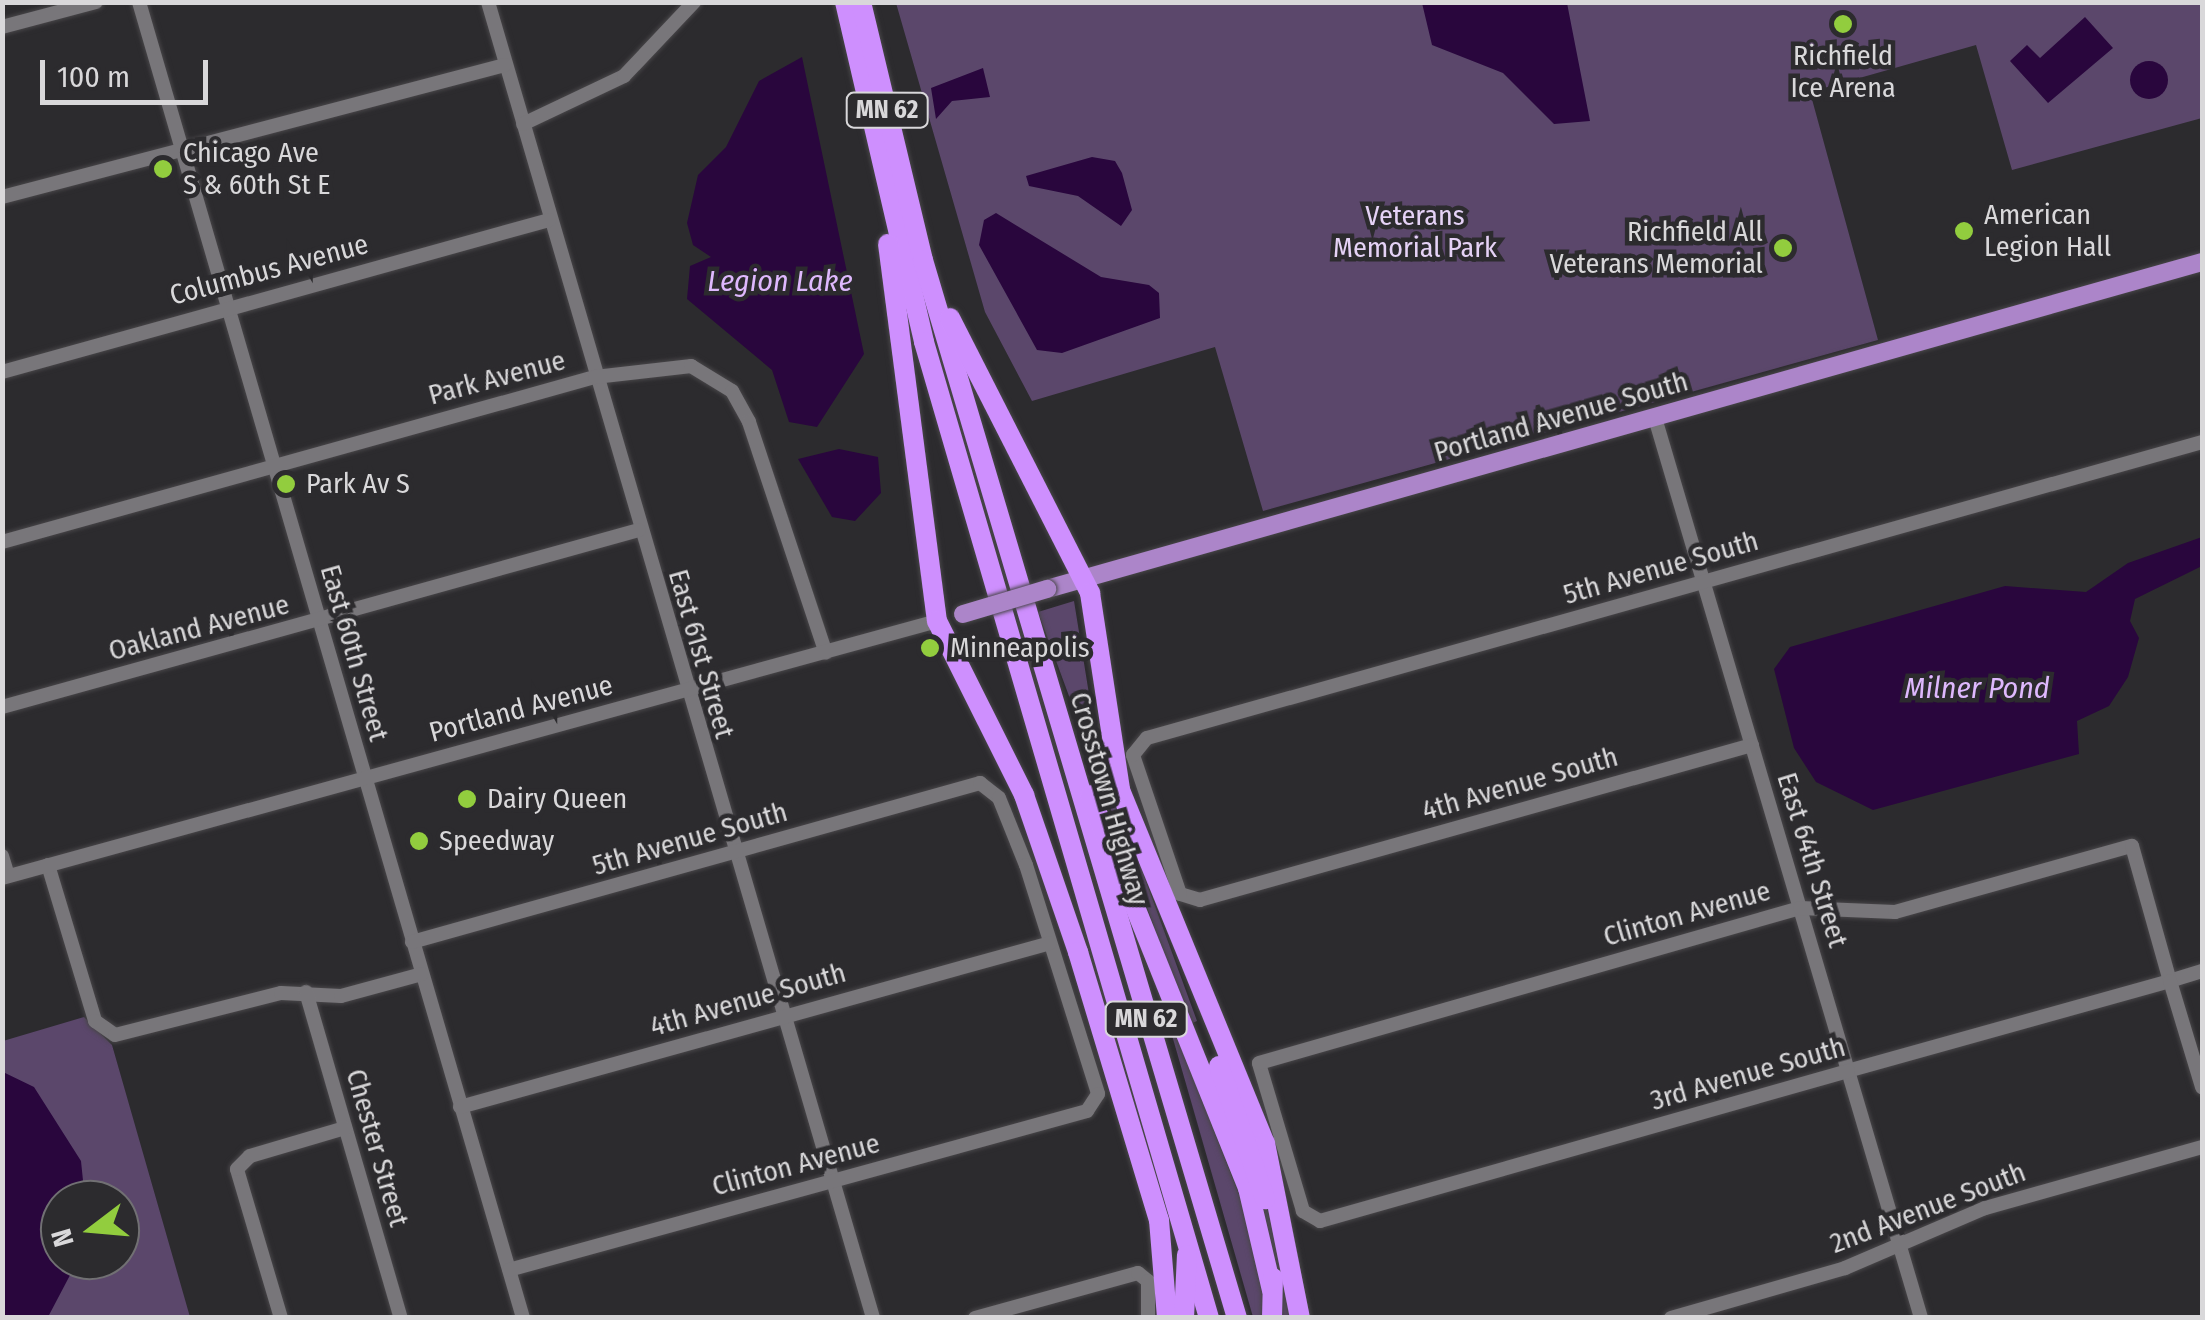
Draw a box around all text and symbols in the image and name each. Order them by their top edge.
marker: Richfield Ice Arena [1832,13,1854,35]
place label: Richfield Ice Arena [1790,39,1896,105]
scale bar [45,40,212,102]
text: 100 m [57,59,130,95]
road number: MN 62 [844,90,930,130]
place label: Chicago Ave S & 60th St E [183,136,330,202]
marker: Chicago Ave S & 60th St E [152,158,174,180]
place label: American Legion Hall [1984,198,2111,264]
park label: Veterans Memorial Park [1333,199,1497,265]
place label: Richfield All Veterans Memorial [1549,215,1763,281]
marker: American Legion Hall [1953,220,1975,242]
street label: Columbus Avenue [166,227,372,313]
marker: Richfield All Veterans Memorial [1772,237,1794,259]
water label: Legion Lake [707,263,853,299]
street label: Park Avenue [425,344,569,412]
street label: Portland Avenue South [1430,365,1692,469]
place label: Park Av S [306,467,410,501]
marker: Park Av S [275,473,297,495]
street label: 5th Avenue South [1560,524,1762,612]
street label: East 60th Street [313,561,395,745]
street label: East 61st Street [661,566,741,742]
street label: Oakland Avenue [105,588,293,668]
place label: Minneapolis [950,631,1090,665]
marker: Minneapolis [919,637,941,659]
street label: Portland Avenue [426,668,616,750]
water label: Milner Pond [1904,670,2050,706]
street label: Crosstown Highway [1063,689,1155,909]
street label: 4th Avenue South [1418,740,1622,828]
street label: East 64th Street [1770,769,1854,951]
place label: Dairy Queen [487,782,627,816]
marker: Dairy Queen [456,788,478,810]
street label: 5th Avenue South [589,795,791,883]
place label: Speedway [439,824,554,858]
marker: Speedway [408,830,430,852]
street label: Clinton Avenue [1600,874,1774,954]
street label: 4th Avenue South [646,956,850,1044]
road number: MN 62 [1104,999,1188,1039]
street label: 3rd Avenue South [1647,1030,1849,1118]
street label: Chester Street [338,1065,416,1231]
street label: Clinton Avenue [709,1127,883,1203]
street label: 2nd Avenue South [1826,1155,2030,1261]
north arrow [40,1180,140,1280]
text: N [44,1225,81,1250]

